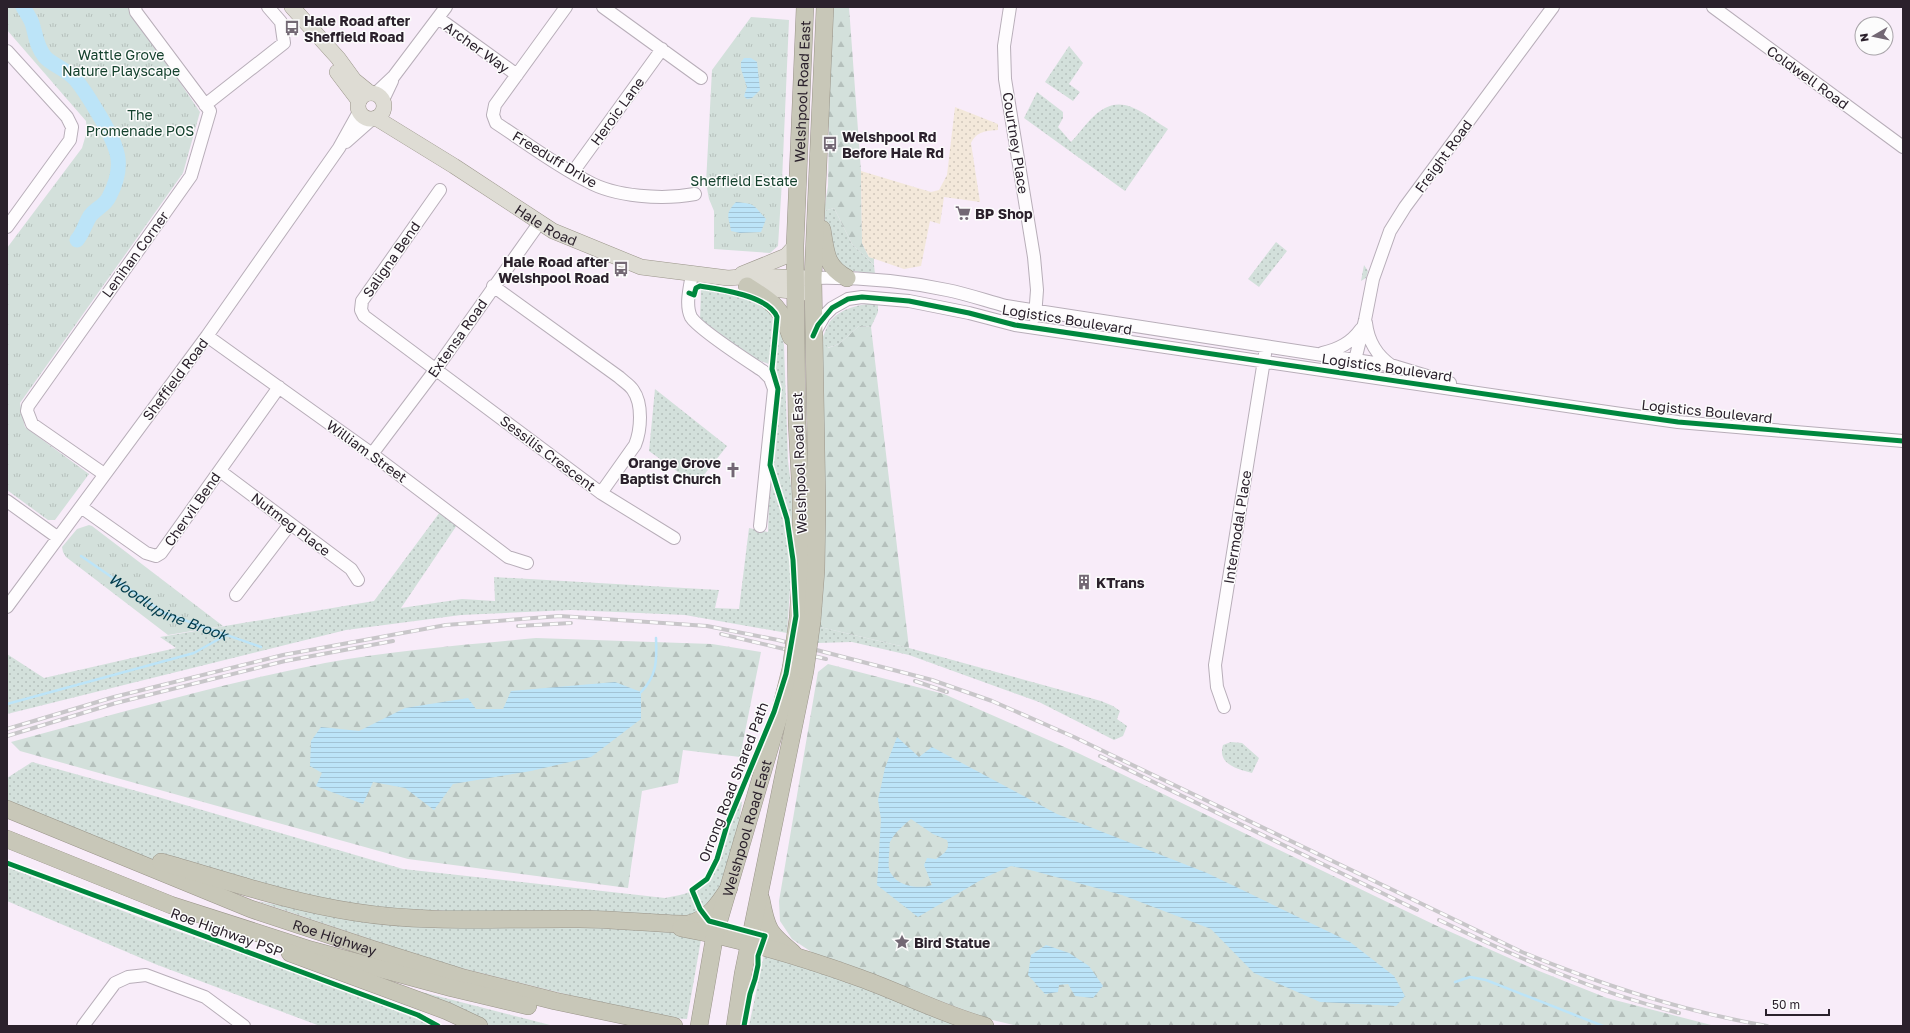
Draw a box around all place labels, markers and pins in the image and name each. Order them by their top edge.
place label: Hale Road after Sheffield Road [304,12,411,45]
bus stop icon: Hale Road after Sheffield Road [283,19,301,37]
place label: Welshpool Rd Before Hale Rd [842,128,944,161]
bus stop icon: Welshpool Rd Before Hale Rd [821,135,839,153]
supermarket icon: BP Shop [954,204,972,222]
place label: BP Shop [975,205,1033,222]
place label: Hale Road after Welshpool Road [498,253,610,286]
bus stop icon: Hale Road after Welshpool Road [612,260,630,278]
place label: Orange Grove Baptist Church [620,454,721,487]
church icon: Orange Grove Baptist Church [724,461,742,479]
building icon: KTrans [1075,573,1093,591]
place label: KTrans [1096,574,1145,591]
place icon: Bird Statue [893,933,911,951]
place label: Bird Statue [914,934,990,951]

